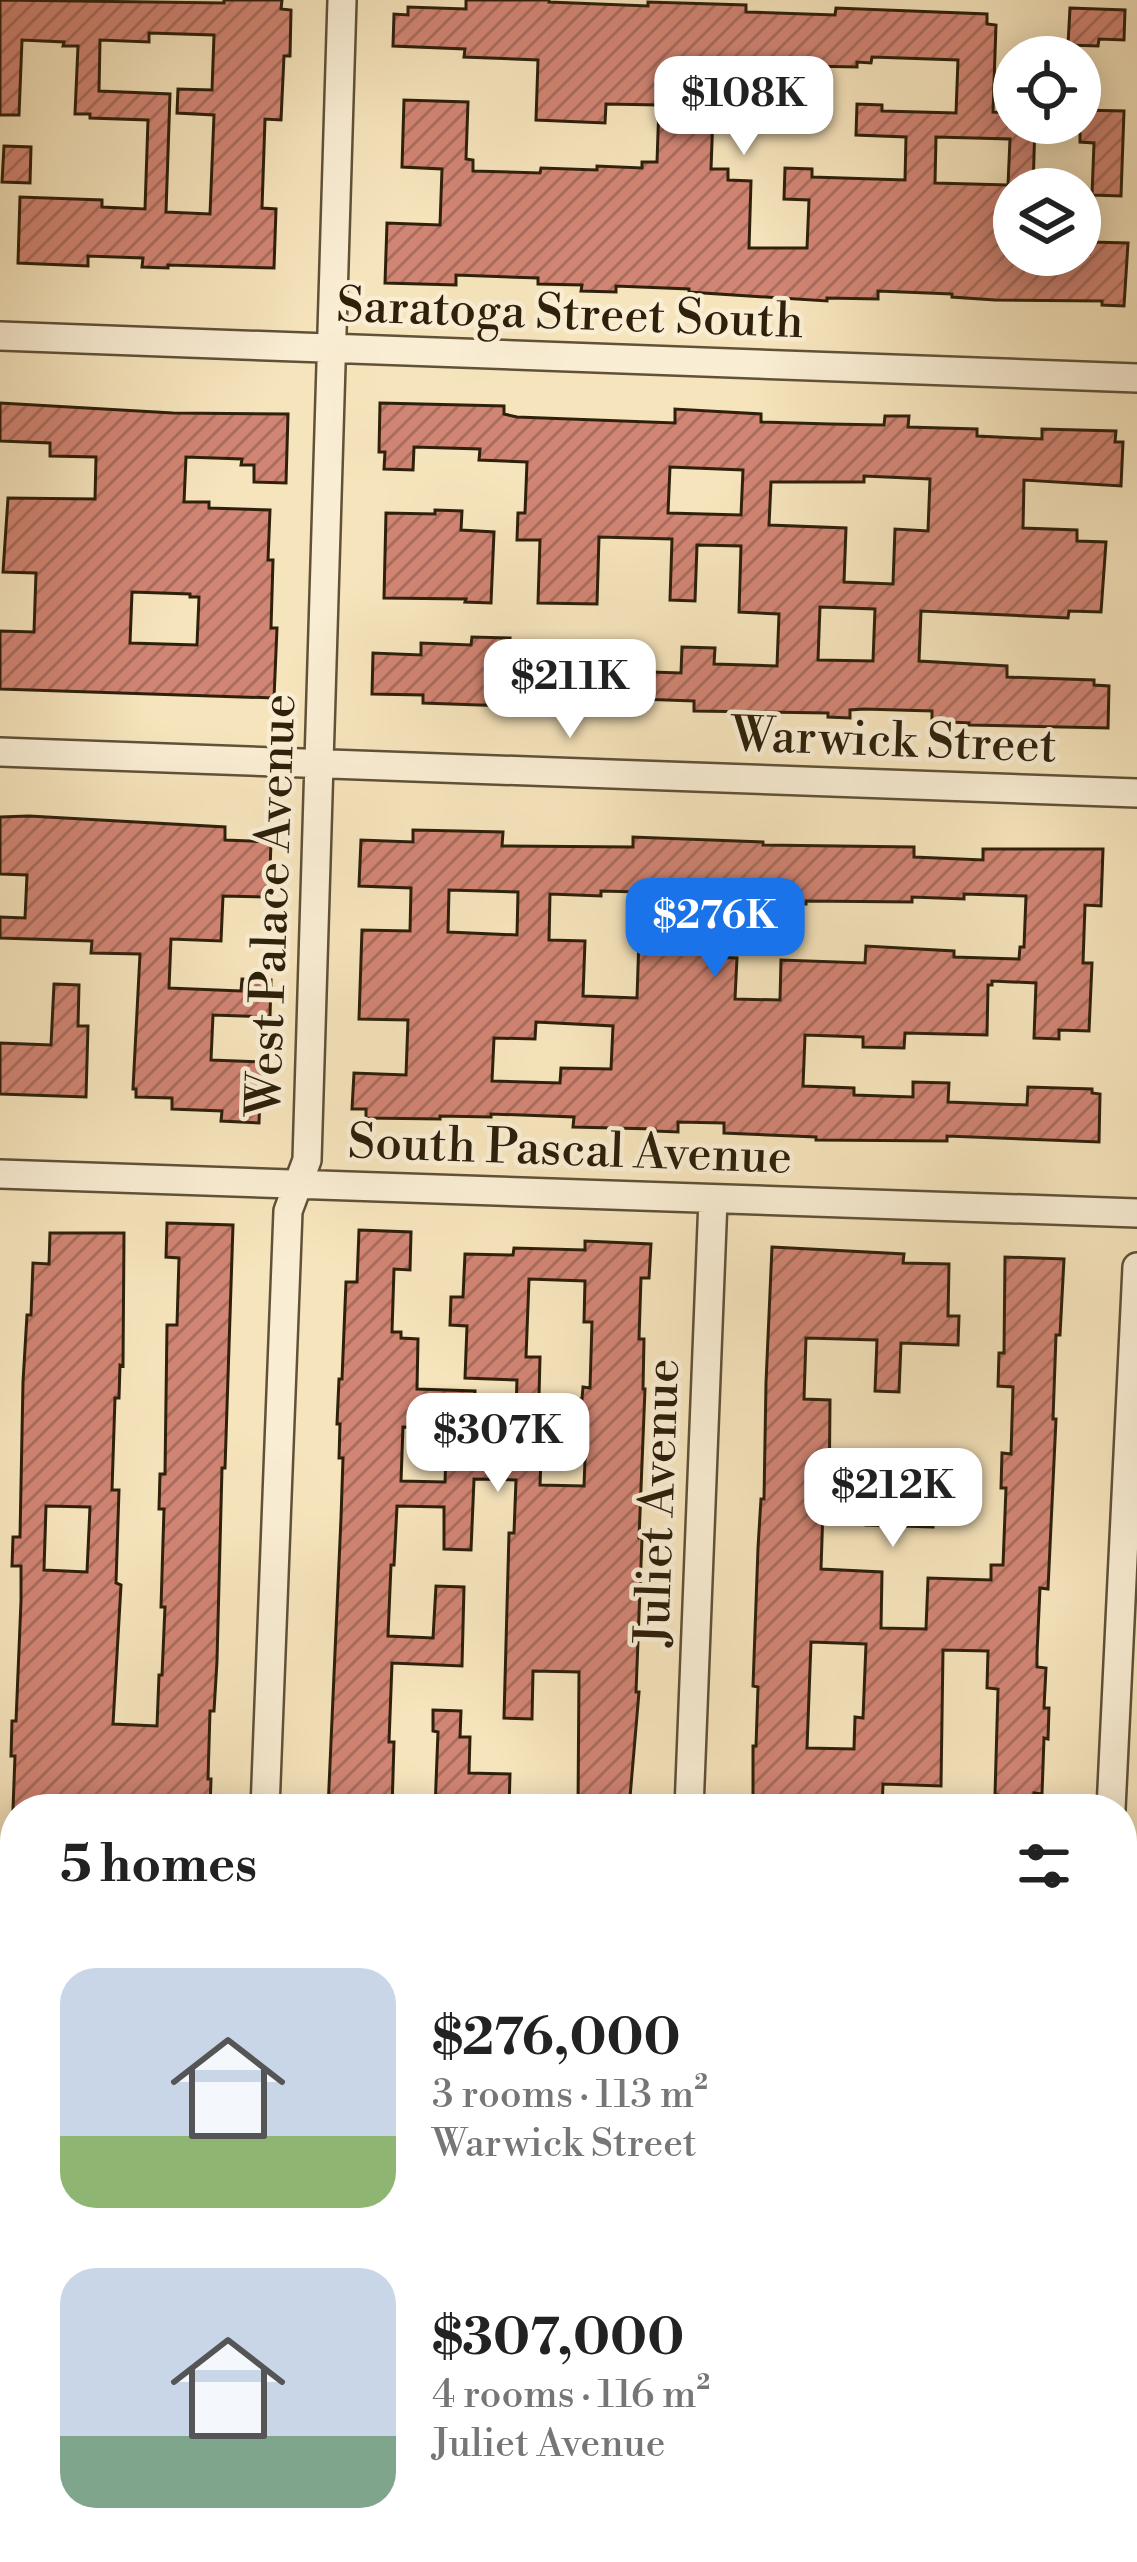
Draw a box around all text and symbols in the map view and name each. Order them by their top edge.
map controls [993,36,1101,276]
button: locate [993,36,1101,144]
pin: $108K [660,56,828,158]
text: $108K [681,70,807,119]
button: layers [993,168,1101,276]
street label: Saratoga Street South [335,277,805,353]
pin: $211K [486,639,654,741]
text: $211K [511,653,629,702]
street label: West Palace Avenue [236,693,310,1119]
street label: Warwick Street [728,706,1058,778]
pin: $276K [631,878,799,980]
text: $276K [653,892,777,941]
street label: South Pascal Avenue [347,1113,793,1189]
street label: Juliet Avenue [624,1358,694,1649]
pin: $307K [414,1393,582,1495]
text: $307K [433,1407,563,1456]
pin: $212K [809,1448,977,1550]
text: $212K [831,1462,955,1511]
icon: filters [1011,1833,1077,1899]
text: 5 homes [60,1834,257,1898]
text: $276,000 [432,2007,681,2071]
icon: home [156,2016,300,2160]
text: 3 rooms · 113 m² [432,2071,708,2120]
text: Warwick Street [432,2120,697,2169]
text: $307,000 [432,2307,684,2371]
icon: home [156,2316,300,2460]
text: 4 rooms · 116 m² [432,2371,710,2420]
text: Juliet Avenue [432,2420,665,2469]

